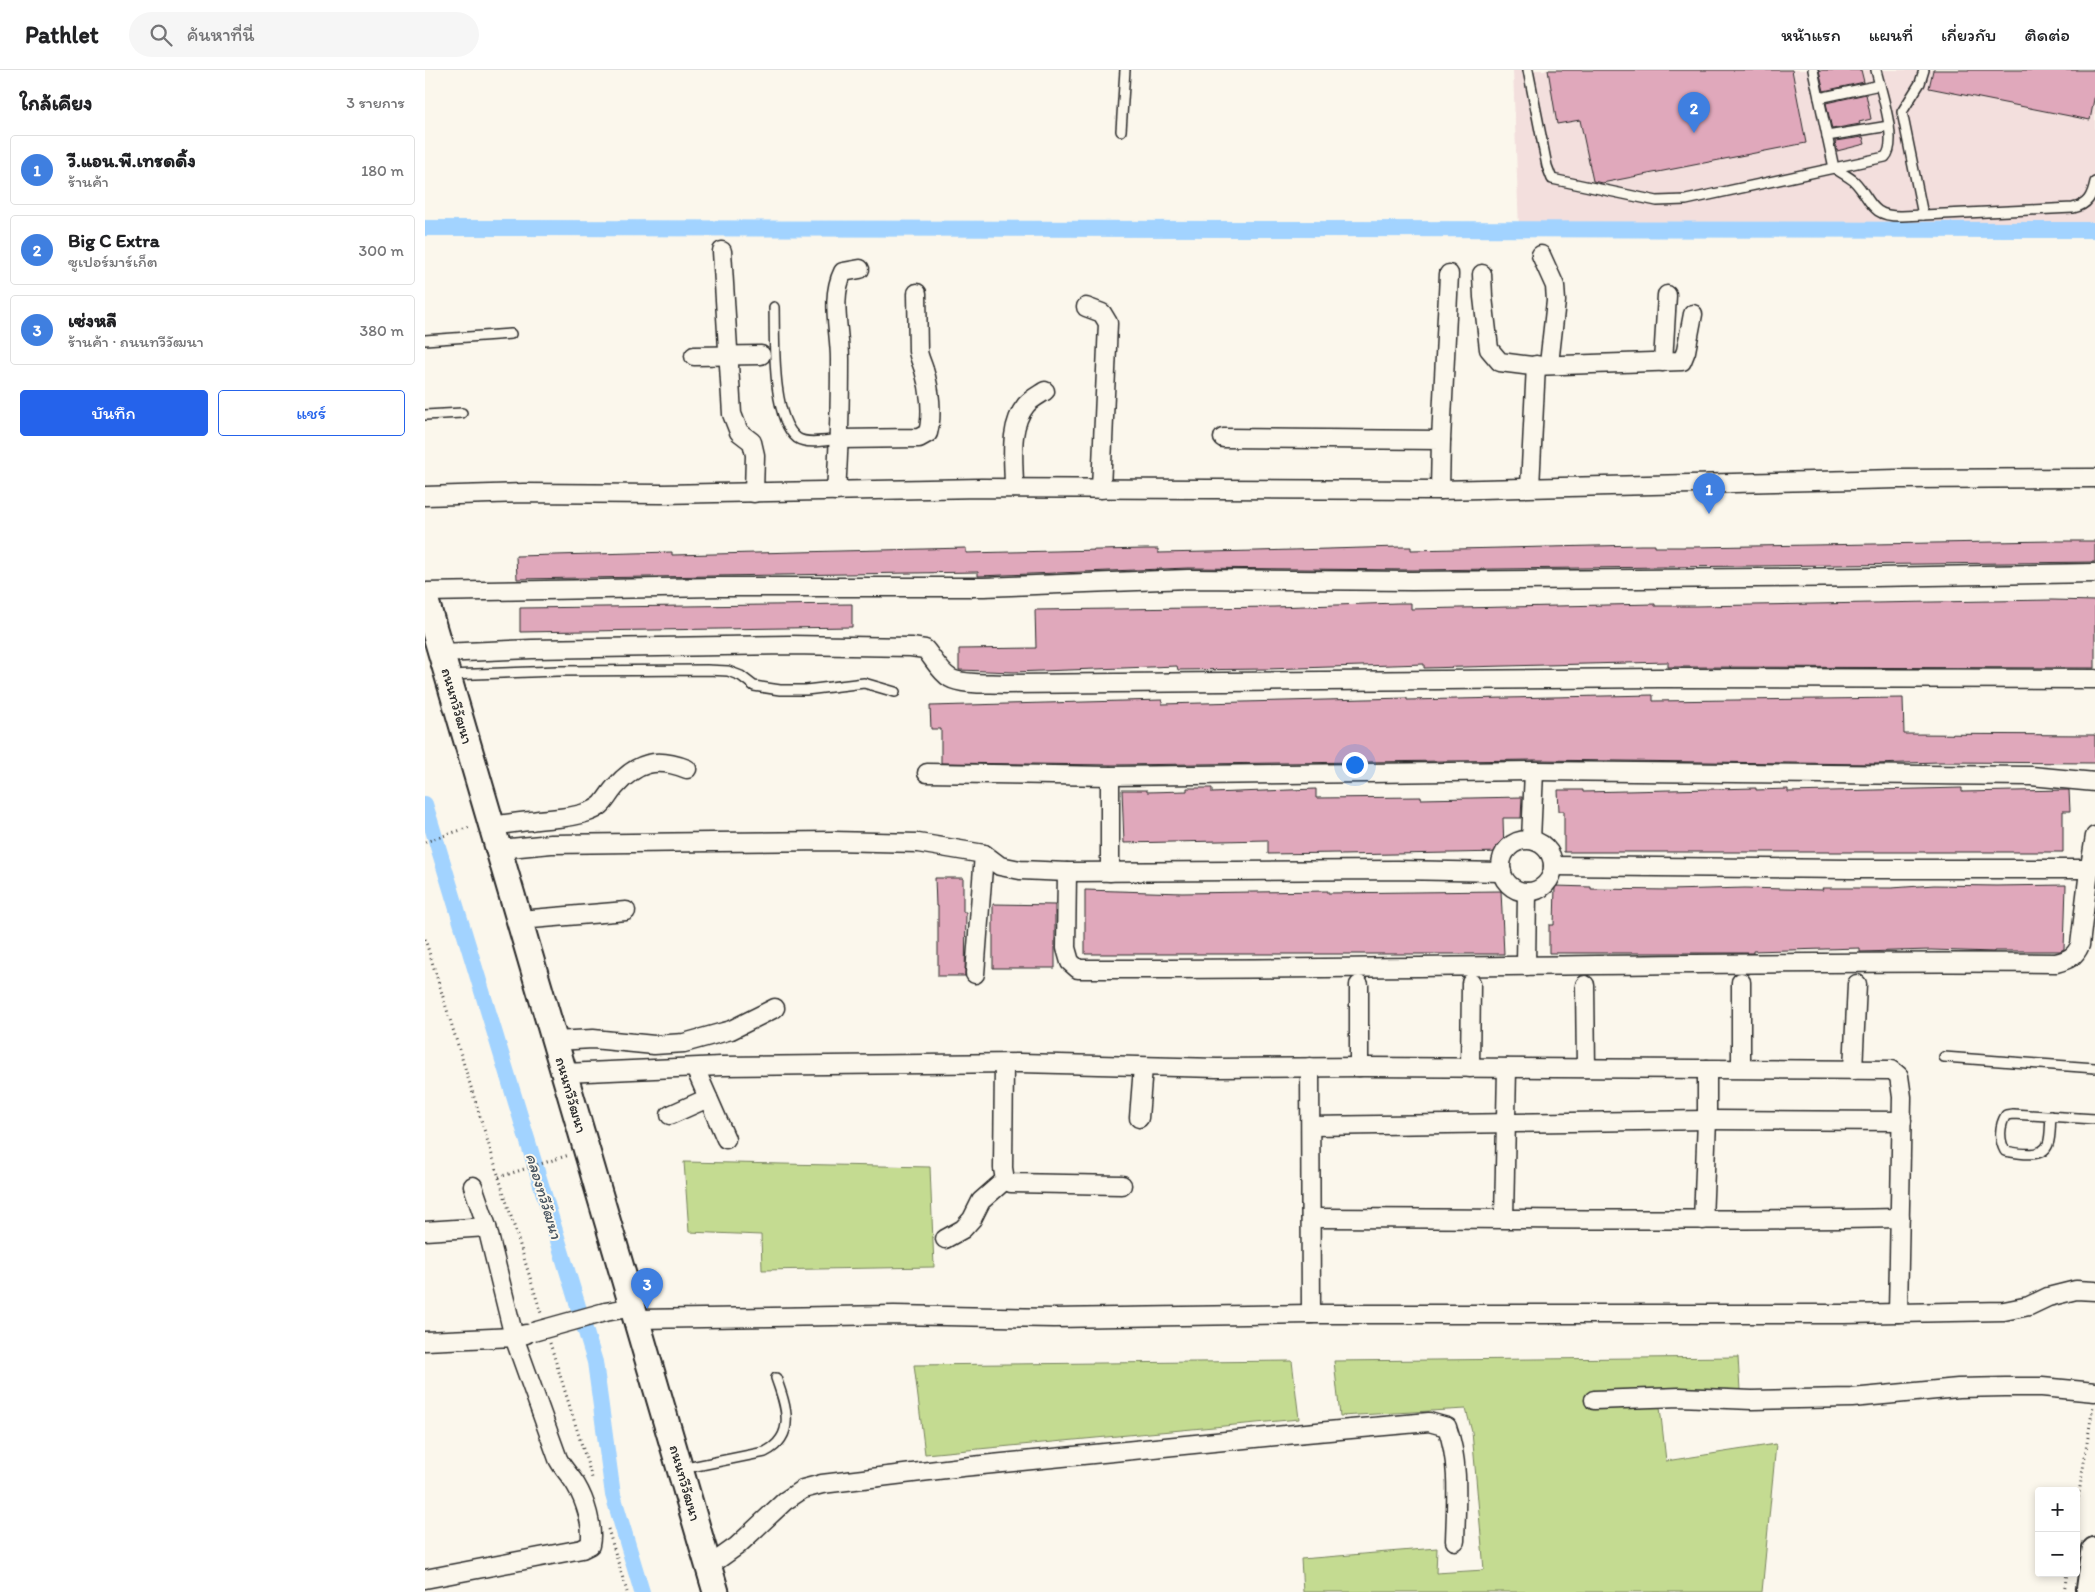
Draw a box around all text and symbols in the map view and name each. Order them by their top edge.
search box [129,12,479,57]
text: Pathlet [25,20,99,49]
icon: search [147,21,175,49]
text: ค้นหาที่นี่ [187,23,254,46]
text: หน้าแรก [1781,24,1841,46]
text: แผนที่ [1869,24,1913,46]
text: เกี่ยวกับ [1941,24,1996,46]
text: ติดต่อ [2024,24,2070,46]
text: ใกล้เคียง [20,90,92,115]
pin: 2 [1678,92,1710,133]
text: 3 รายการ [346,93,405,112]
text: วี.แอน.พี.เทรดดิ้ง [68,149,196,172]
text: 1 [33,161,41,180]
text: 180 m [361,161,404,180]
text: ร้านค้า [68,172,109,191]
text: Big C Extra [68,229,160,252]
text: 2 [33,241,41,260]
text: 300 m [359,241,404,260]
text: ซูเปอร์มาร์เก็ต [68,252,158,271]
text: เซ่งหลี [68,309,117,332]
text: 3 [33,321,41,340]
text: 380 m [360,321,404,340]
text: ร้านค้า · ถนนทวีวัฒนา [68,332,204,351]
button: บันทึก [20,390,208,436]
button: แชร์ [218,390,405,436]
pin: 1 [1693,473,1725,514]
street label: ถนนทวีวัฒนา [438,666,476,746]
your location [1342,752,1368,778]
street label: ถนนทวีวัฒนา [552,1055,590,1135]
water label: คลองทวีวัฒนา [522,1151,566,1241]
pin: 3 [631,1268,663,1309]
street label: ถนนทวีวัฒนา [666,1443,704,1523]
map controls [2035,1487,2080,1577]
button: + [2035,1487,2080,1532]
button: − [2035,1532,2080,1577]

